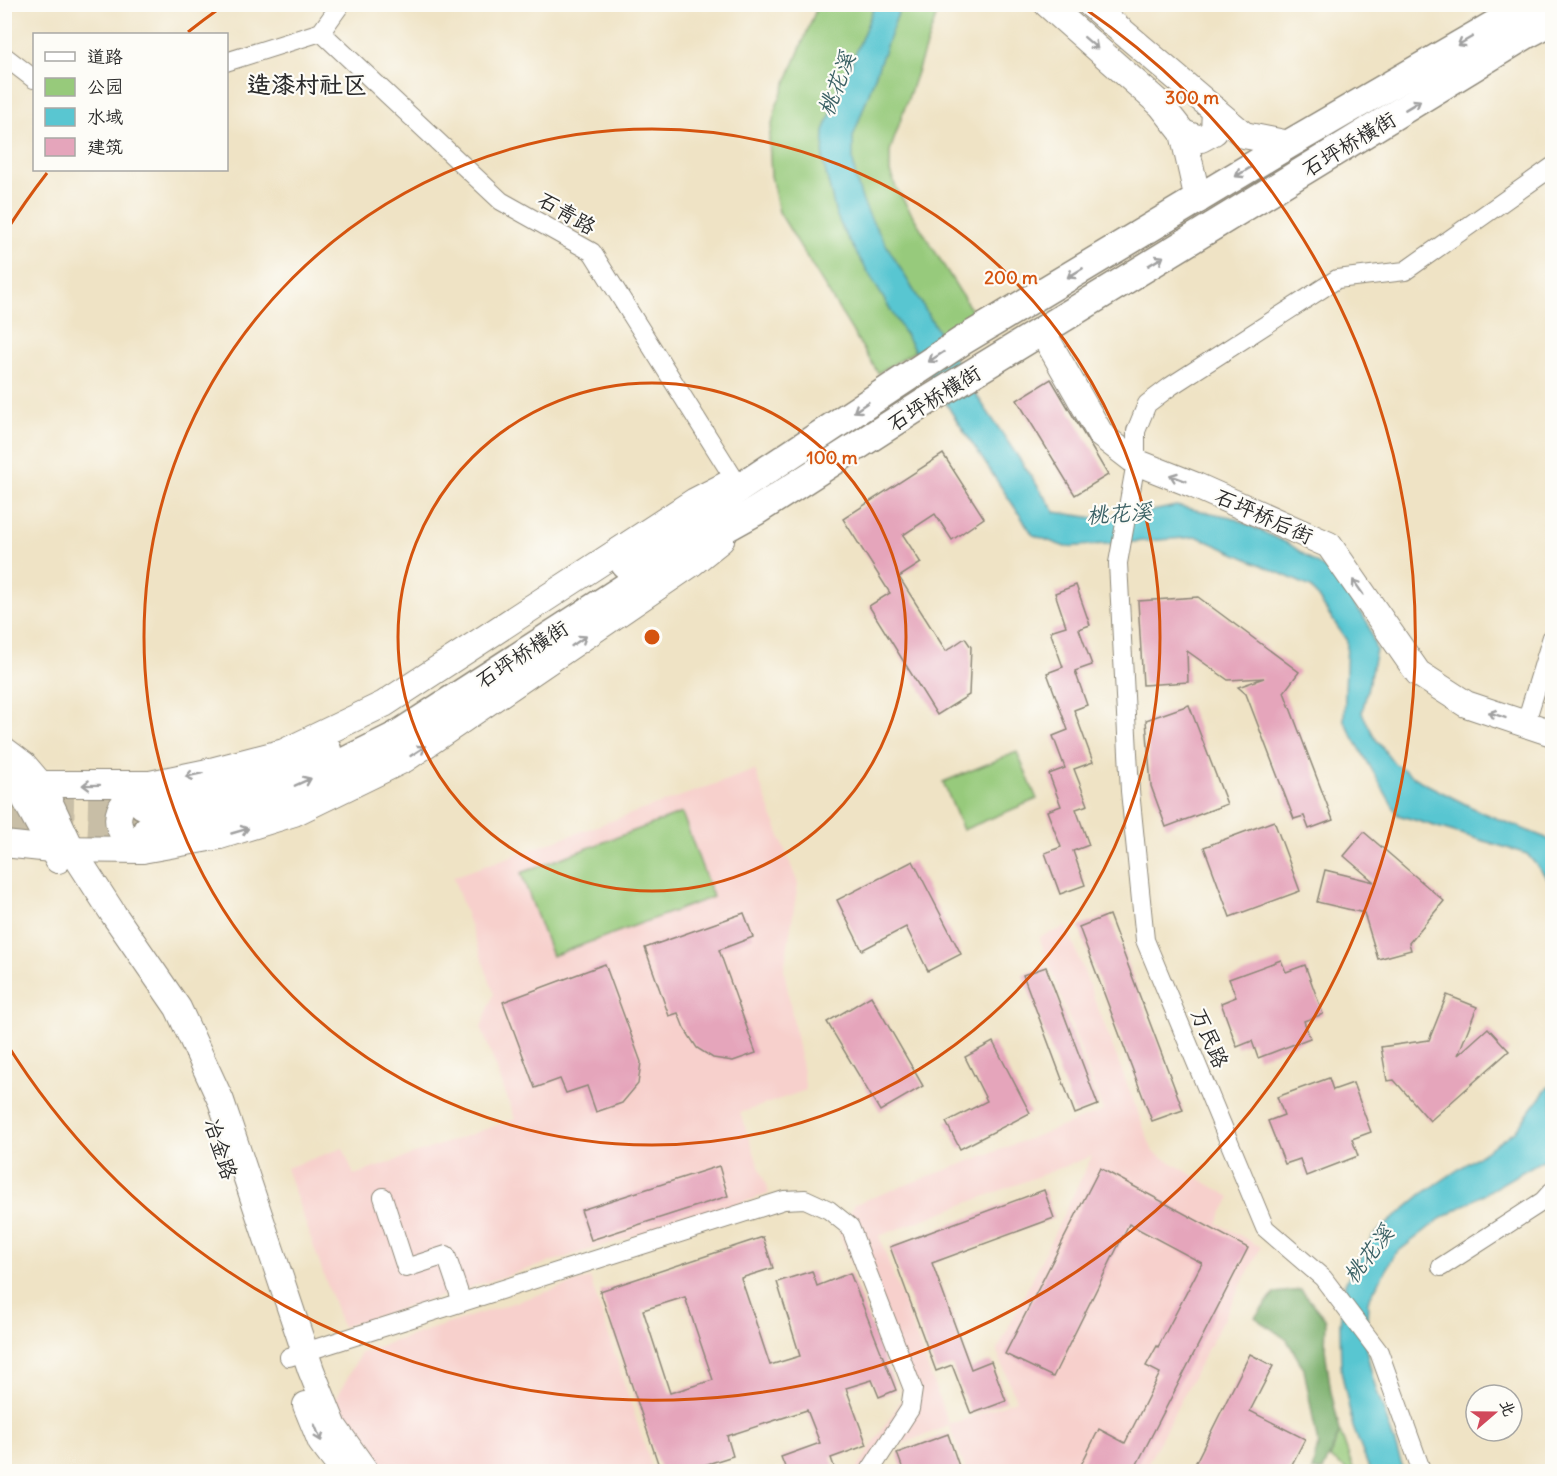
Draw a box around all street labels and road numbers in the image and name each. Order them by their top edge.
street label: 石坪桥横街 [1297,105,1401,183]
street label: 石青路 [533,186,601,240]
street label: 石坪桥横街 [882,359,986,437]
street label: 石坪桥后街 [1211,482,1317,550]
street label: 石坪桥横街 [471,614,573,694]
street label: 万民路 [1185,1004,1235,1072]
street label: 冶金路 [198,1115,244,1183]

